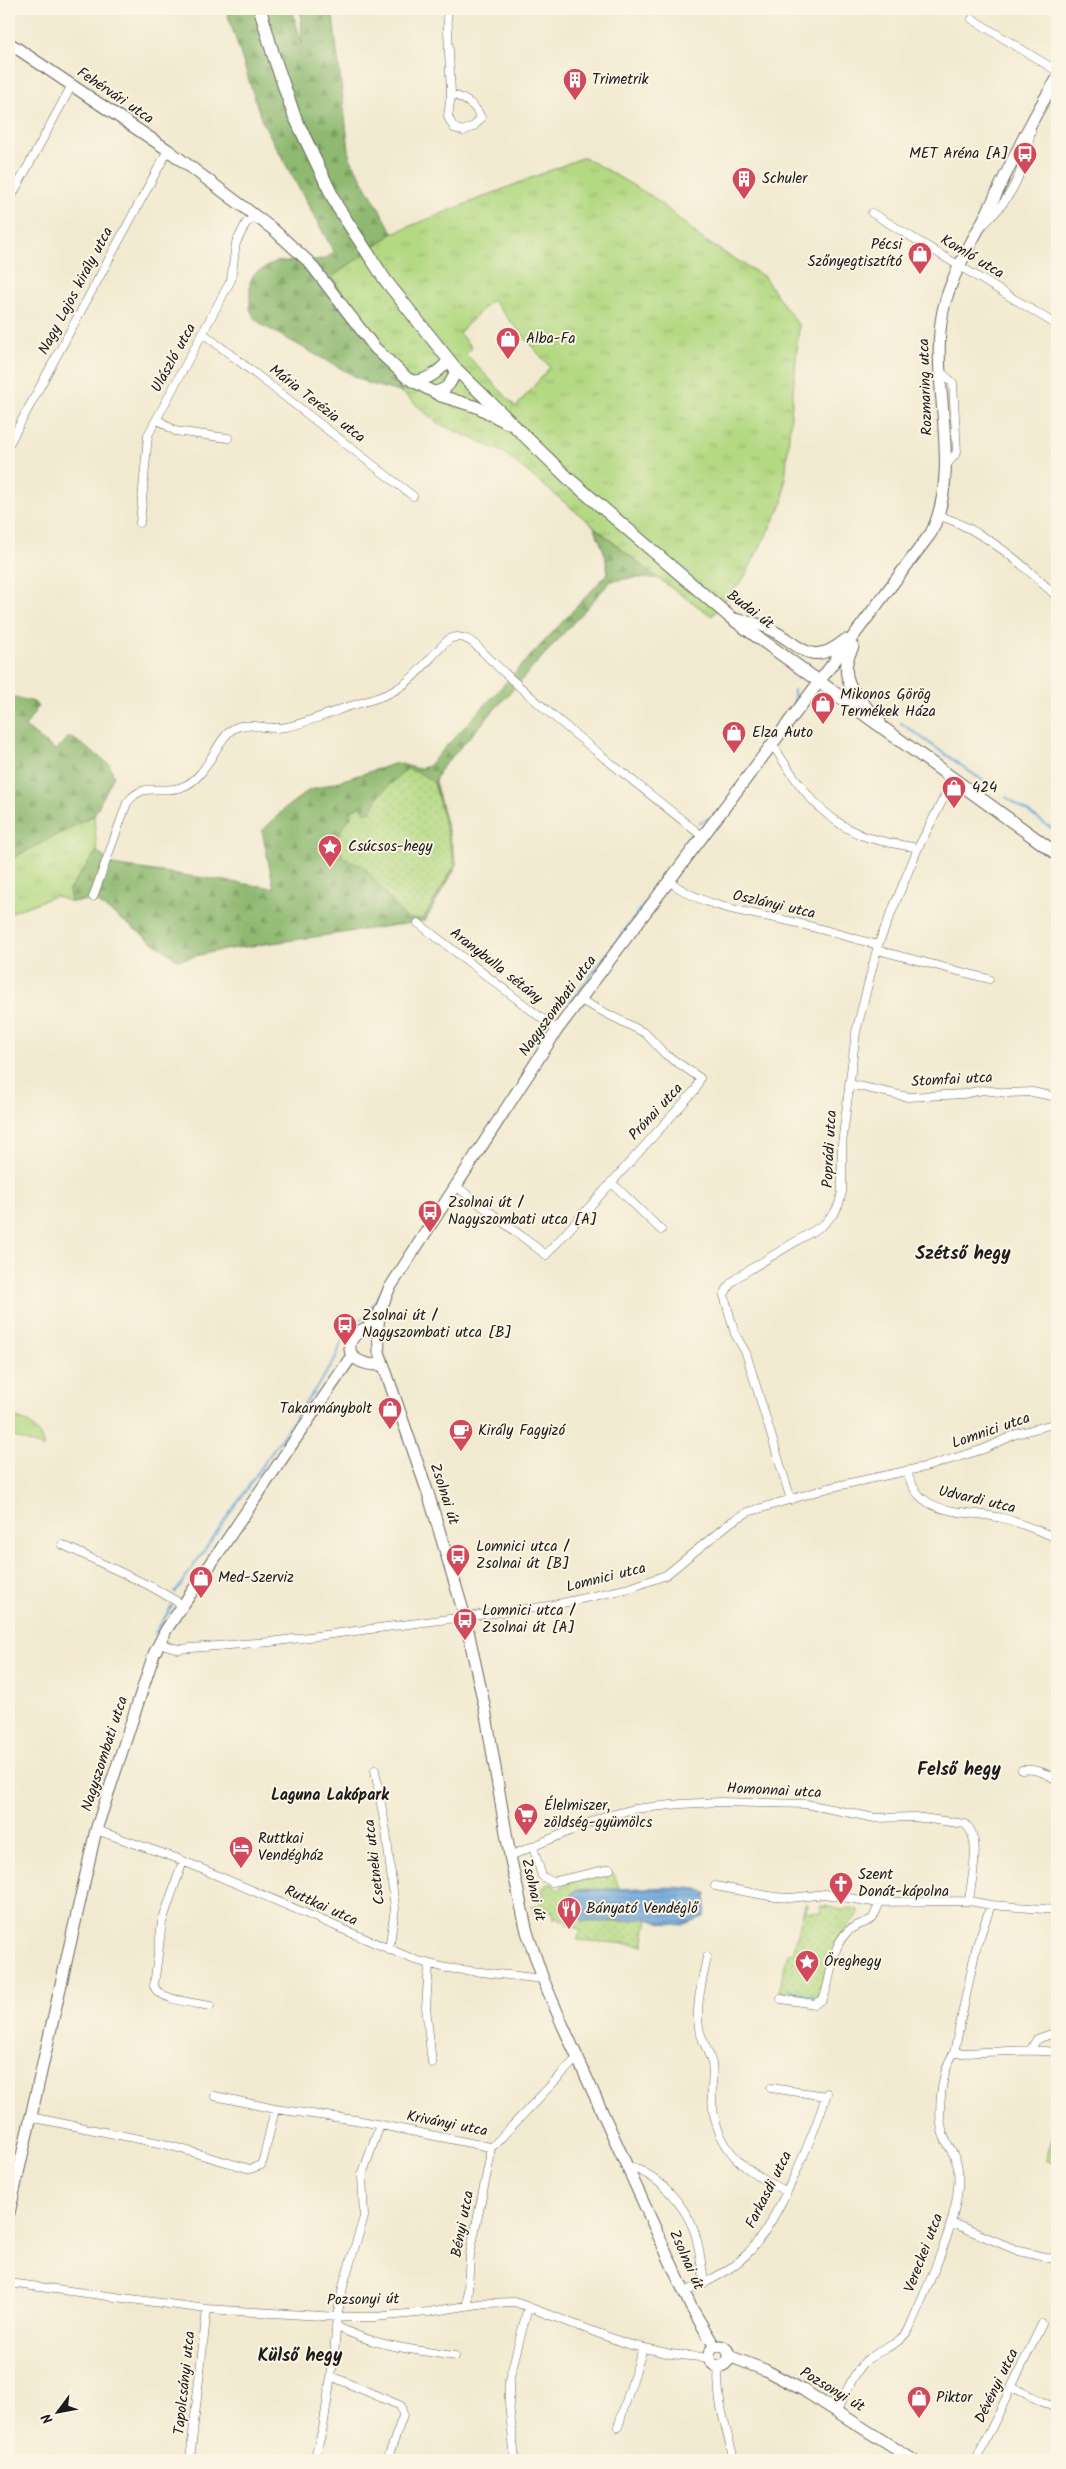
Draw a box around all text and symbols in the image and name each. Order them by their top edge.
street label: Fehérvári utca [71,61,159,131]
building icon: Trimetrik [562,67,588,101]
place label: Trimetrik [592,68,650,92]
bus stop icon: MET Aréna [A] [1012,141,1038,175]
place label: MET Aréna [A] [909,142,1008,166]
building icon: Schuler [731,166,757,200]
place label: Schuler [762,167,808,191]
street label: Nagy Lajos király utca [32,223,120,359]
street label: Komló utca [935,228,1009,286]
place label: Pécsi Szőnyegtisztító [807,233,903,274]
shop icon: Pécsi Szőnyegtisztító [907,241,933,275]
street label: Ulászló utca [145,319,203,397]
shop icon: Alba-Fa [495,326,521,360]
place label: Alba-Fa [526,327,575,351]
street label: Rozmaring utca [912,338,940,436]
street label: Mária Terézia utca [264,359,370,449]
street label: Budai út [721,584,779,636]
place label: Mikonos Görög Termékek Háza [840,683,936,724]
shop icon: Mikonos Görög Termékek Háza [810,691,836,725]
shop icon: Elza Auto [721,720,747,754]
place label: Elza Auto [752,721,813,745]
shop icon: 424 [941,775,967,809]
place label: 424 [972,776,997,800]
place icon: Csúcsos-hegy [317,834,343,868]
place label: Csúcsos-hegy [348,835,434,859]
street label: Oszlányi utca [730,884,818,926]
street label: Aranybulla sétány [444,922,548,1011]
street label: Nagyszombati utca [513,950,603,1062]
street label: Stomfai utca [911,1066,993,1094]
street label: Prónai utca [623,1078,689,1146]
street label: Poprádi utca [816,1109,844,1189]
place label: Zsolnai út / Nagyszombati utca [A] [448,1191,597,1232]
bus stop icon: Zsolnai út / Nagyszombati utca [A] [417,1199,443,1233]
district label: Szétső hegy [915,1240,1011,1269]
place label: Zsolnai út / Nagyszombati utca [B] [362,1304,511,1345]
bus stop icon: Zsolnai út / Nagyszombati utca [B] [332,1312,358,1346]
shop icon: Takarmánybolt [377,1396,403,1430]
place label: Takarmánybolt [280,1397,372,1421]
street label: Lomnici utca [949,1406,1033,1456]
cafe icon: Király Fagyizó [448,1418,474,1452]
place label: Király Fagyizó [478,1419,566,1443]
street label: Zsolnai út [423,1460,465,1528]
street label: Udvardi utca [936,1479,1018,1521]
place label: Lomnici utca / Zsolnai út [B] [476,1535,570,1576]
bus stop icon: Lomnici utca / Zsolnai út [B] [445,1543,471,1577]
street label: Lomnici utca [564,1557,648,1599]
shop icon: Med-Szerviz [188,1565,214,1599]
place label: Med-Szerviz [218,1566,294,1590]
place label: Lomnici utca / Zsolnai út [A] [482,1599,576,1640]
bus stop icon: Lomnici utca / Zsolnai út [A] [452,1607,478,1641]
street label: Nagyszombati utca [75,1693,135,1815]
district label: Felső hegy [917,1756,1002,1785]
street label: Homonnai utca [726,1777,822,1805]
district label: Laguna Lakópark [271,1783,390,1808]
place label: Élelmiszer, zöldség-gyümölcs [544,1794,653,1835]
supermarket icon: Élelmiszer, zöldség-gyümölcs [513,1802,539,1836]
street label: Csetneki utca [358,1818,392,1906]
place label: Ruttkai Vendégház [258,1827,324,1868]
hotel icon: Ruttkai Vendégház [228,1835,254,1869]
street label: Zsolnai út [514,1856,552,1924]
place label: Szent Donát-kápolna [858,1863,949,1904]
church icon: Szent Donát-kápolna [828,1871,854,1905]
street label: Ruttkai utca [280,1879,362,1933]
restaurant icon: Bányató Vendéglő [556,1896,582,1930]
place label: Bányató Vendéglő [586,1897,699,1921]
place icon: Öreghegy [794,1949,820,1983]
place label: Öreghegy [824,1950,882,1974]
street label: Kriványi utca [404,2104,490,2144]
street label: Farkasdi utca [739,2147,799,2233]
street label: Bényi utca [445,2189,481,2259]
street label: Vereckei utca [898,2210,950,2296]
street label: Zsolnai út [662,2226,710,2294]
street label: Pozsonyi út [327,2287,400,2313]
street label: Tapolcsányi utca [168,2330,202,2436]
district label: Külső hegy [258,2342,343,2371]
street label: Dévényi utca [969,2345,1025,2427]
street label: Pozsonyi út [795,2361,869,2419]
shop icon: Piktor [906,2385,932,2419]
north arrow [32,2386,82,2436]
place label: Piktor [936,2386,973,2410]
text: N [36,2409,59,2428]

